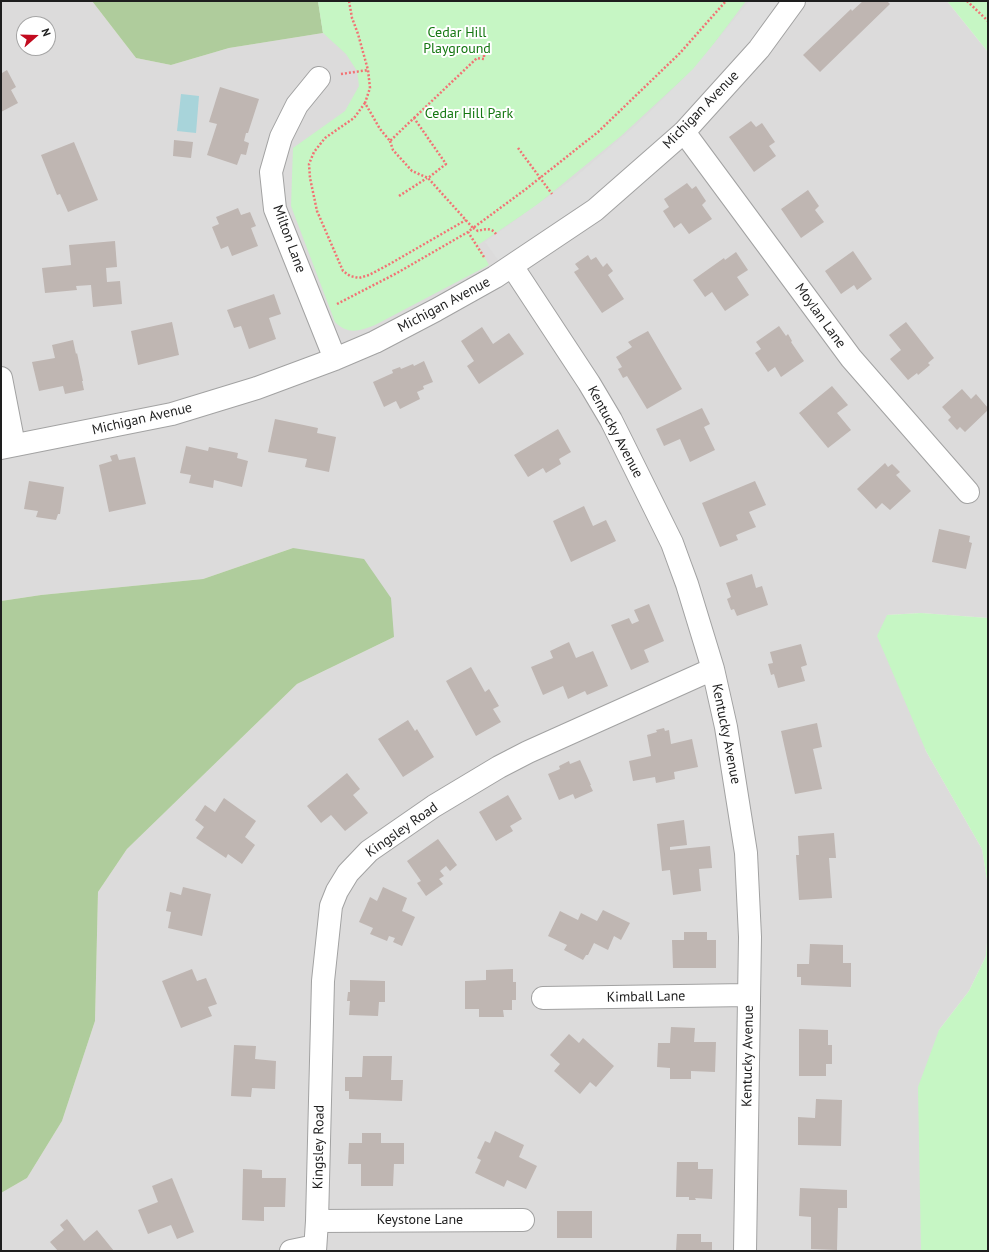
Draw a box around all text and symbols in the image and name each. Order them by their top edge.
north arrow [16,16,56,56]
park label: Cedar Hill Playground [423,25,491,58]
text: N [39,26,54,38]
street label: Michigan Avenue [659,67,743,153]
park label: Cedar Hill Park [425,106,513,122]
street label: Milton Lane [269,203,309,275]
street label: Michigan Avenue [395,274,493,336]
street label: Moylan Lane [791,280,849,352]
street label: Kentucky Avenue [584,383,646,481]
street label: Michigan Avenue [90,399,194,439]
street label: Kentucky Avenue [708,682,744,786]
street label: Kingsley Road [363,799,441,861]
street label: Kimball Lane [606,988,686,1006]
street label: Kentucky Avenue [739,1005,757,1107]
street label: Kingsley Road [310,1105,328,1189]
street label: Keystone Lane [377,1212,463,1228]

